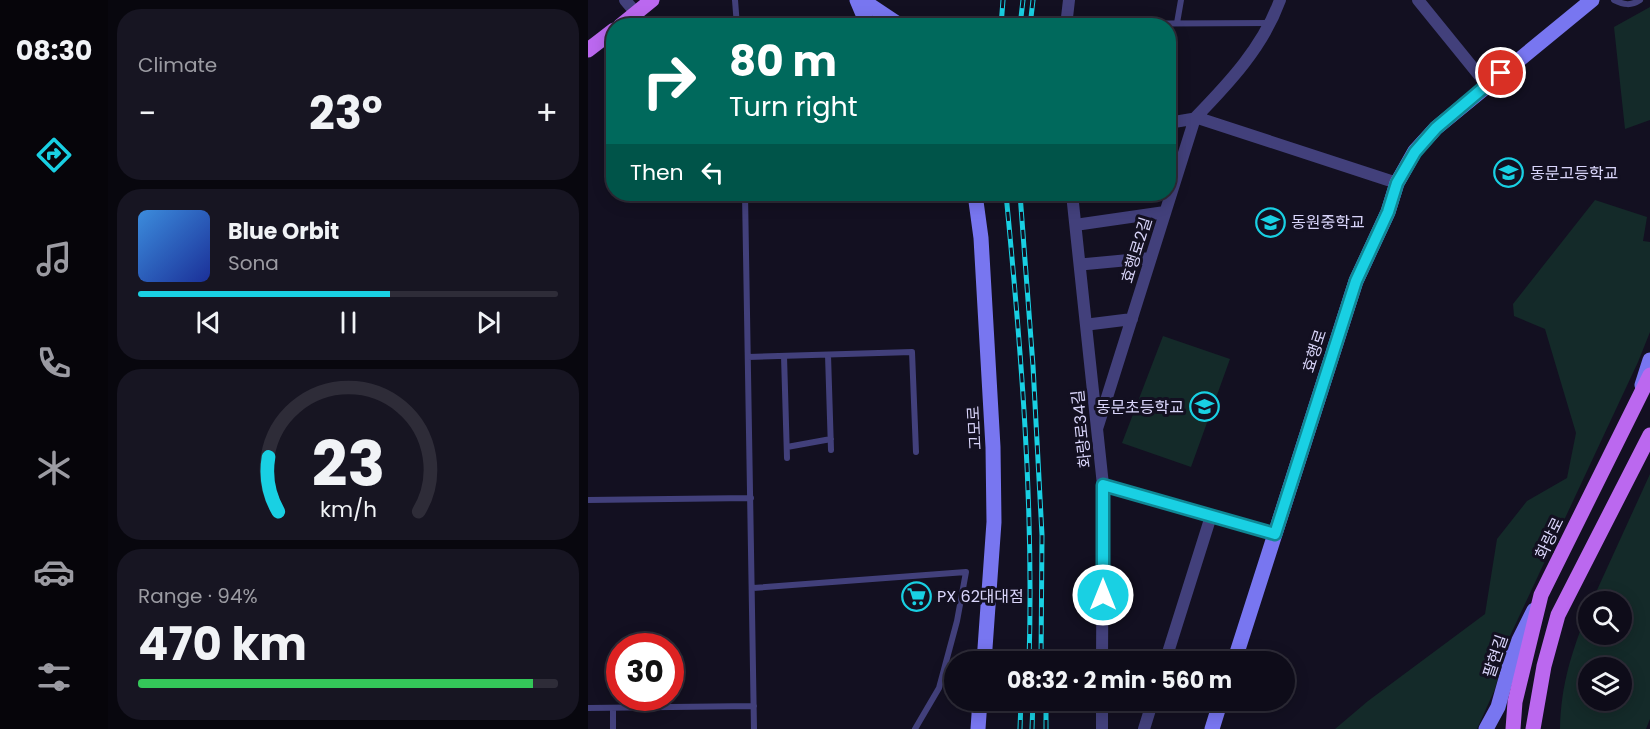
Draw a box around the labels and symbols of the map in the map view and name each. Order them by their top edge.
pin [1475,47,1526,98]
school or university icon: 동문고등학교 [1493,157,1525,189]
place label: 동문고등학교 [1530,162,1618,185]
school or university icon: 동원중학교 [1254,206,1286,238]
place label: 동원중학교 [1291,211,1365,234]
street label: 효행로2길 [1116,214,1157,286]
street label: 효행로 [1297,326,1332,376]
street label: 화랑로34길 [1066,389,1097,469]
school or university icon: 동문초등학교 [1189,391,1221,423]
place label: 동문초등학교 [1096,396,1184,419]
street label: 고모로 [962,405,987,451]
street label: 화랑로 [1529,513,1570,563]
position arrow [1071,563,1135,627]
supermarket icon: PX 62대대점 [900,580,932,612]
place label: PX 62대대점 [937,585,1024,608]
street label: 팔현길 [1477,632,1514,681]
speed limit sign: 30 [606,633,684,711]

